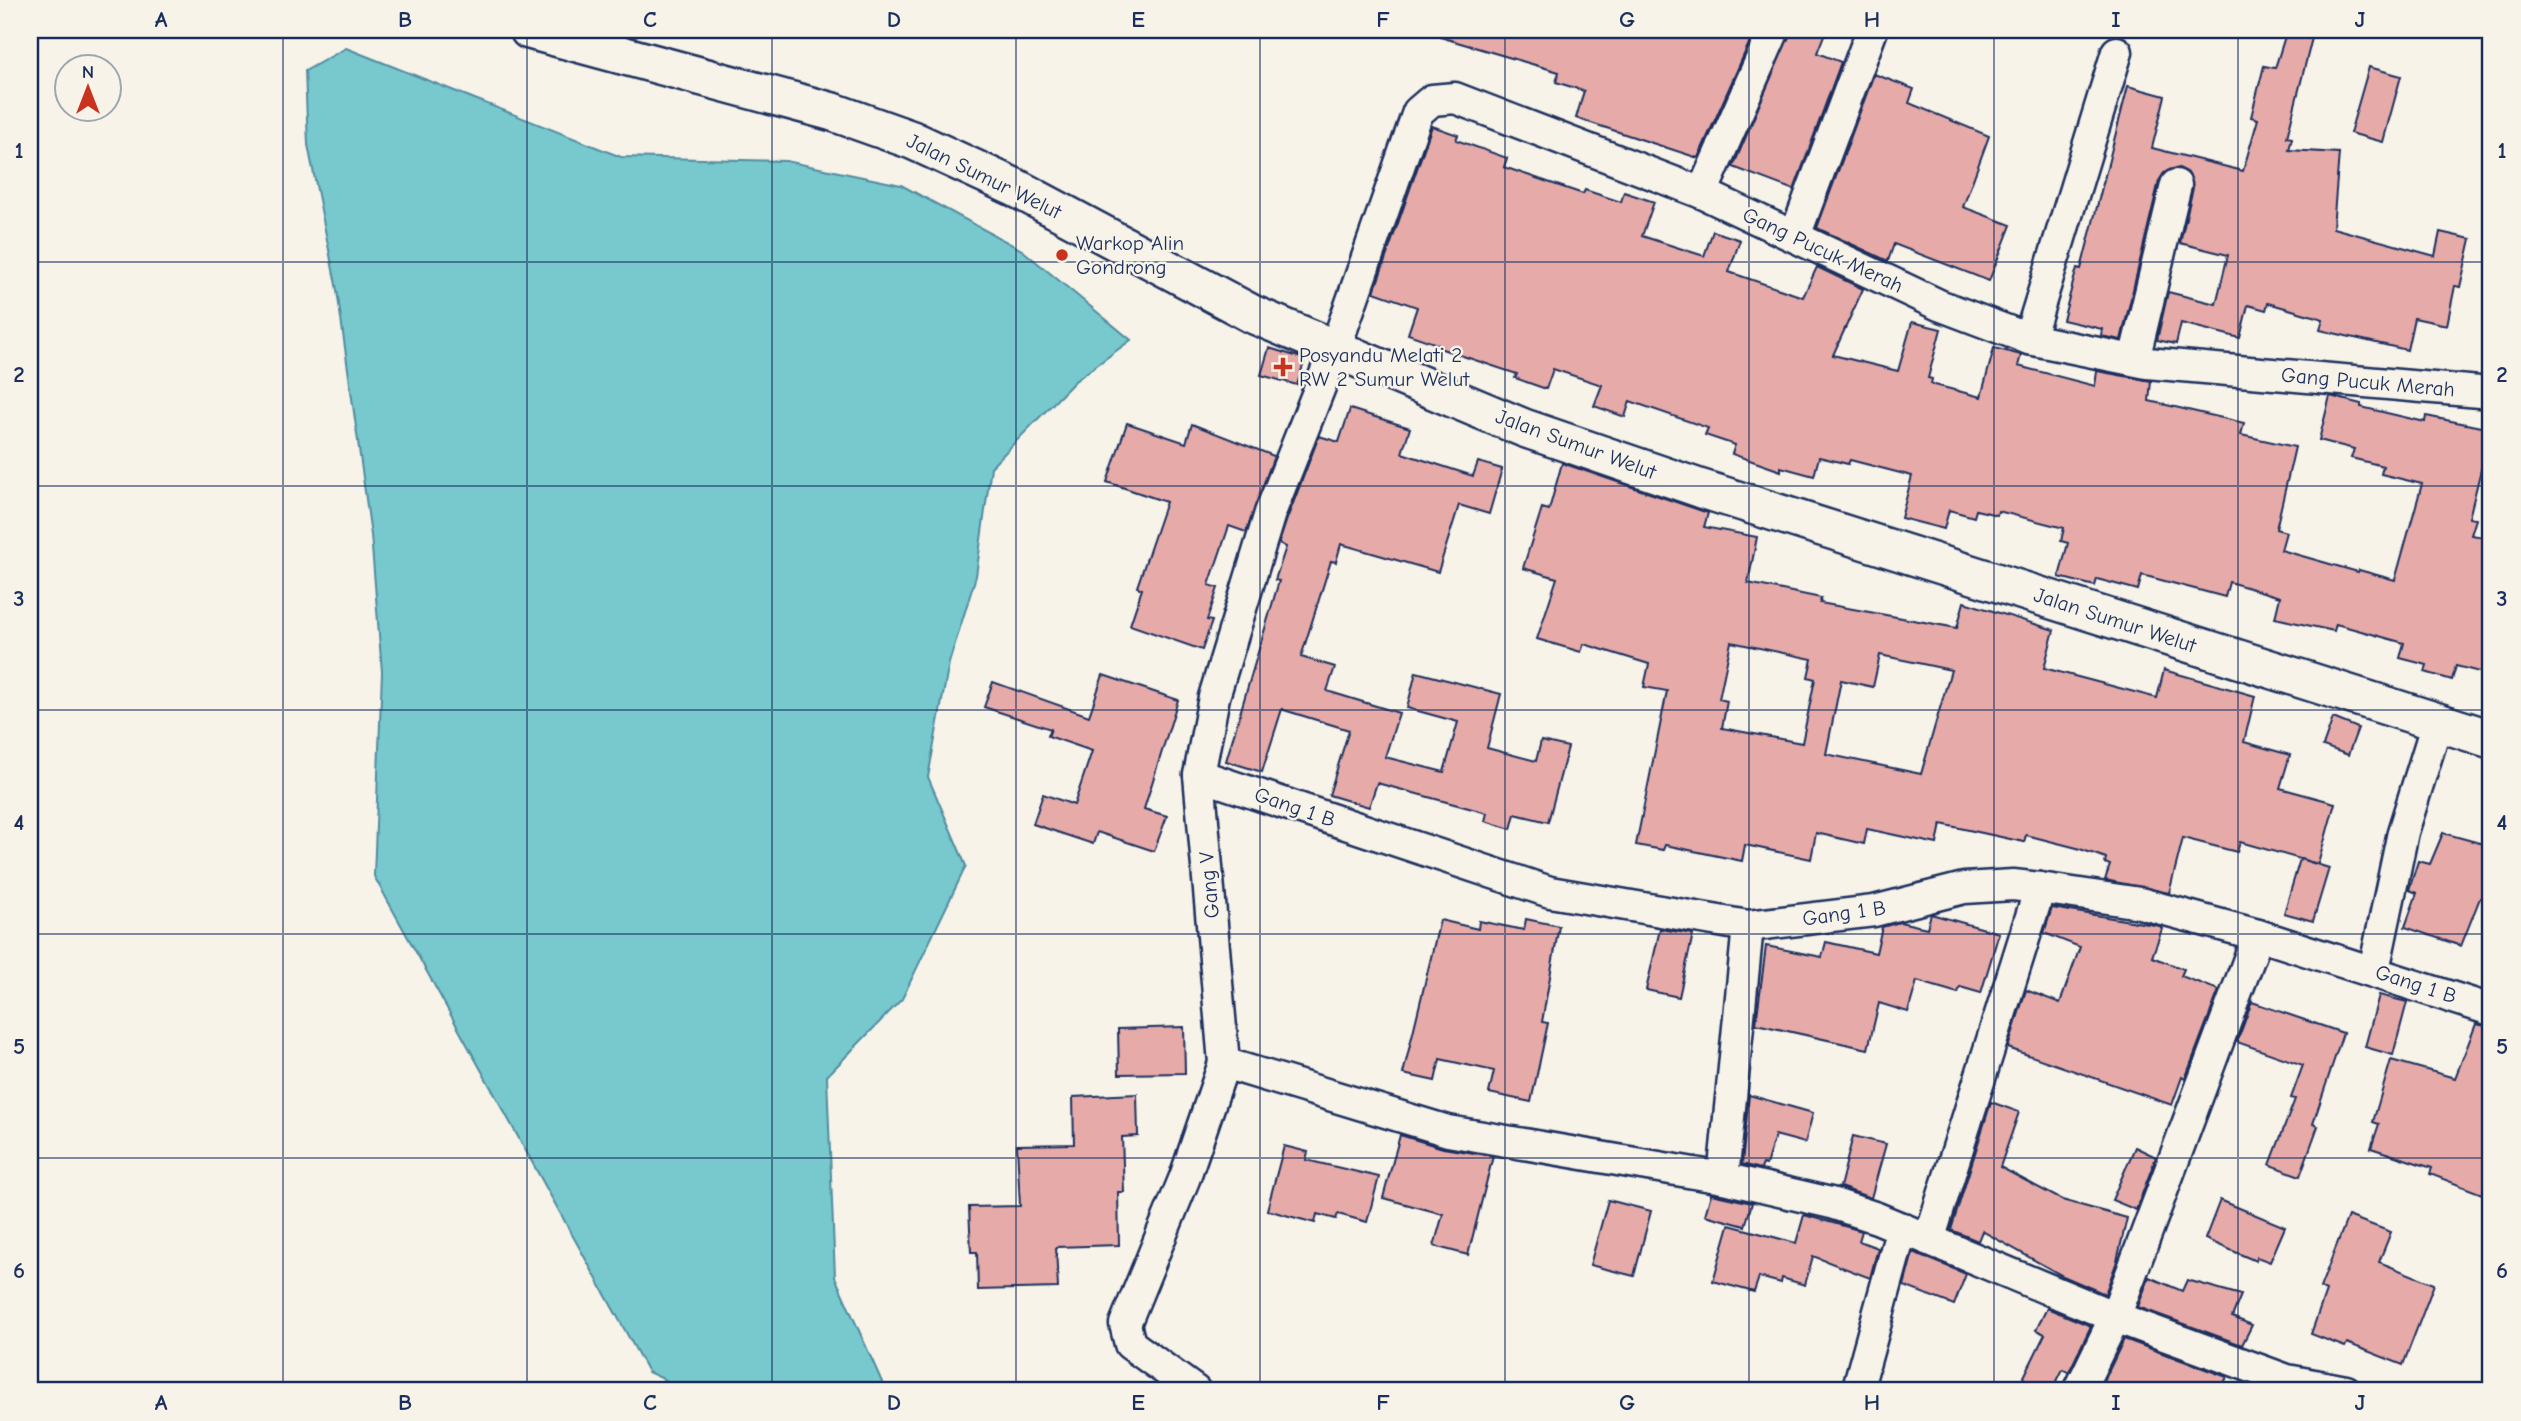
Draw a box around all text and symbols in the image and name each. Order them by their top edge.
text: A [155,6,168,33]
text: B [398,6,412,33]
text: C [643,6,657,33]
text: D [887,6,901,33]
text: E [1131,6,1145,33]
text: F [1376,6,1390,33]
text: G [1619,6,1635,33]
text: H [1864,6,1880,33]
text: I [2111,6,2121,33]
text: J [2355,6,2366,33]
north arrow [52,52,122,122]
text: N [82,61,94,83]
street label: Jalan Sumur Welut [903,128,1066,224]
text: 1 [14,137,24,164]
text: 1 [2497,137,2507,164]
street label: Gang Pucuk Merah [1739,202,1907,298]
place label: Warkop Alin Gondrong [1076,231,1184,279]
marker: Warkop Alin Gondrong [1054,247,1070,263]
place label: Posyandu Melati 2 RW 2 Sumur Welut [1299,343,1470,391]
marker: Posyandu Melati 2 RW 2 Sumur Welut [1273,357,1293,377]
text: 2 [13,361,25,388]
text: 2 [2496,361,2508,388]
street label: Gang Pucuk Merah [2280,362,2456,402]
street label: Jalan Sumur Welut [1493,404,1660,484]
street label: Jalan Sumur Welut [2031,582,2200,658]
text: 3 [13,585,25,612]
text: 3 [2496,585,2508,612]
street label: Gang 1 B [1251,782,1339,832]
text: 4 [14,809,25,836]
text: 4 [2497,809,2508,836]
street label: Gang V [1194,850,1224,919]
street label: Gang 1 B [1801,895,1887,931]
street label: Gang 1 B [2372,960,2460,1008]
text: 5 [13,1033,25,1060]
text: 5 [2496,1033,2508,1060]
text: 6 [13,1257,25,1284]
text: 6 [2496,1257,2508,1284]
text: A [155,1389,168,1416]
text: B [398,1389,412,1416]
text: C [643,1389,657,1416]
text: D [887,1389,901,1416]
text: E [1131,1389,1145,1416]
text: F [1376,1389,1390,1416]
text: G [1619,1389,1635,1416]
text: H [1864,1389,1880,1416]
text: I [2111,1389,2121,1416]
text: J [2355,1389,2366,1416]

